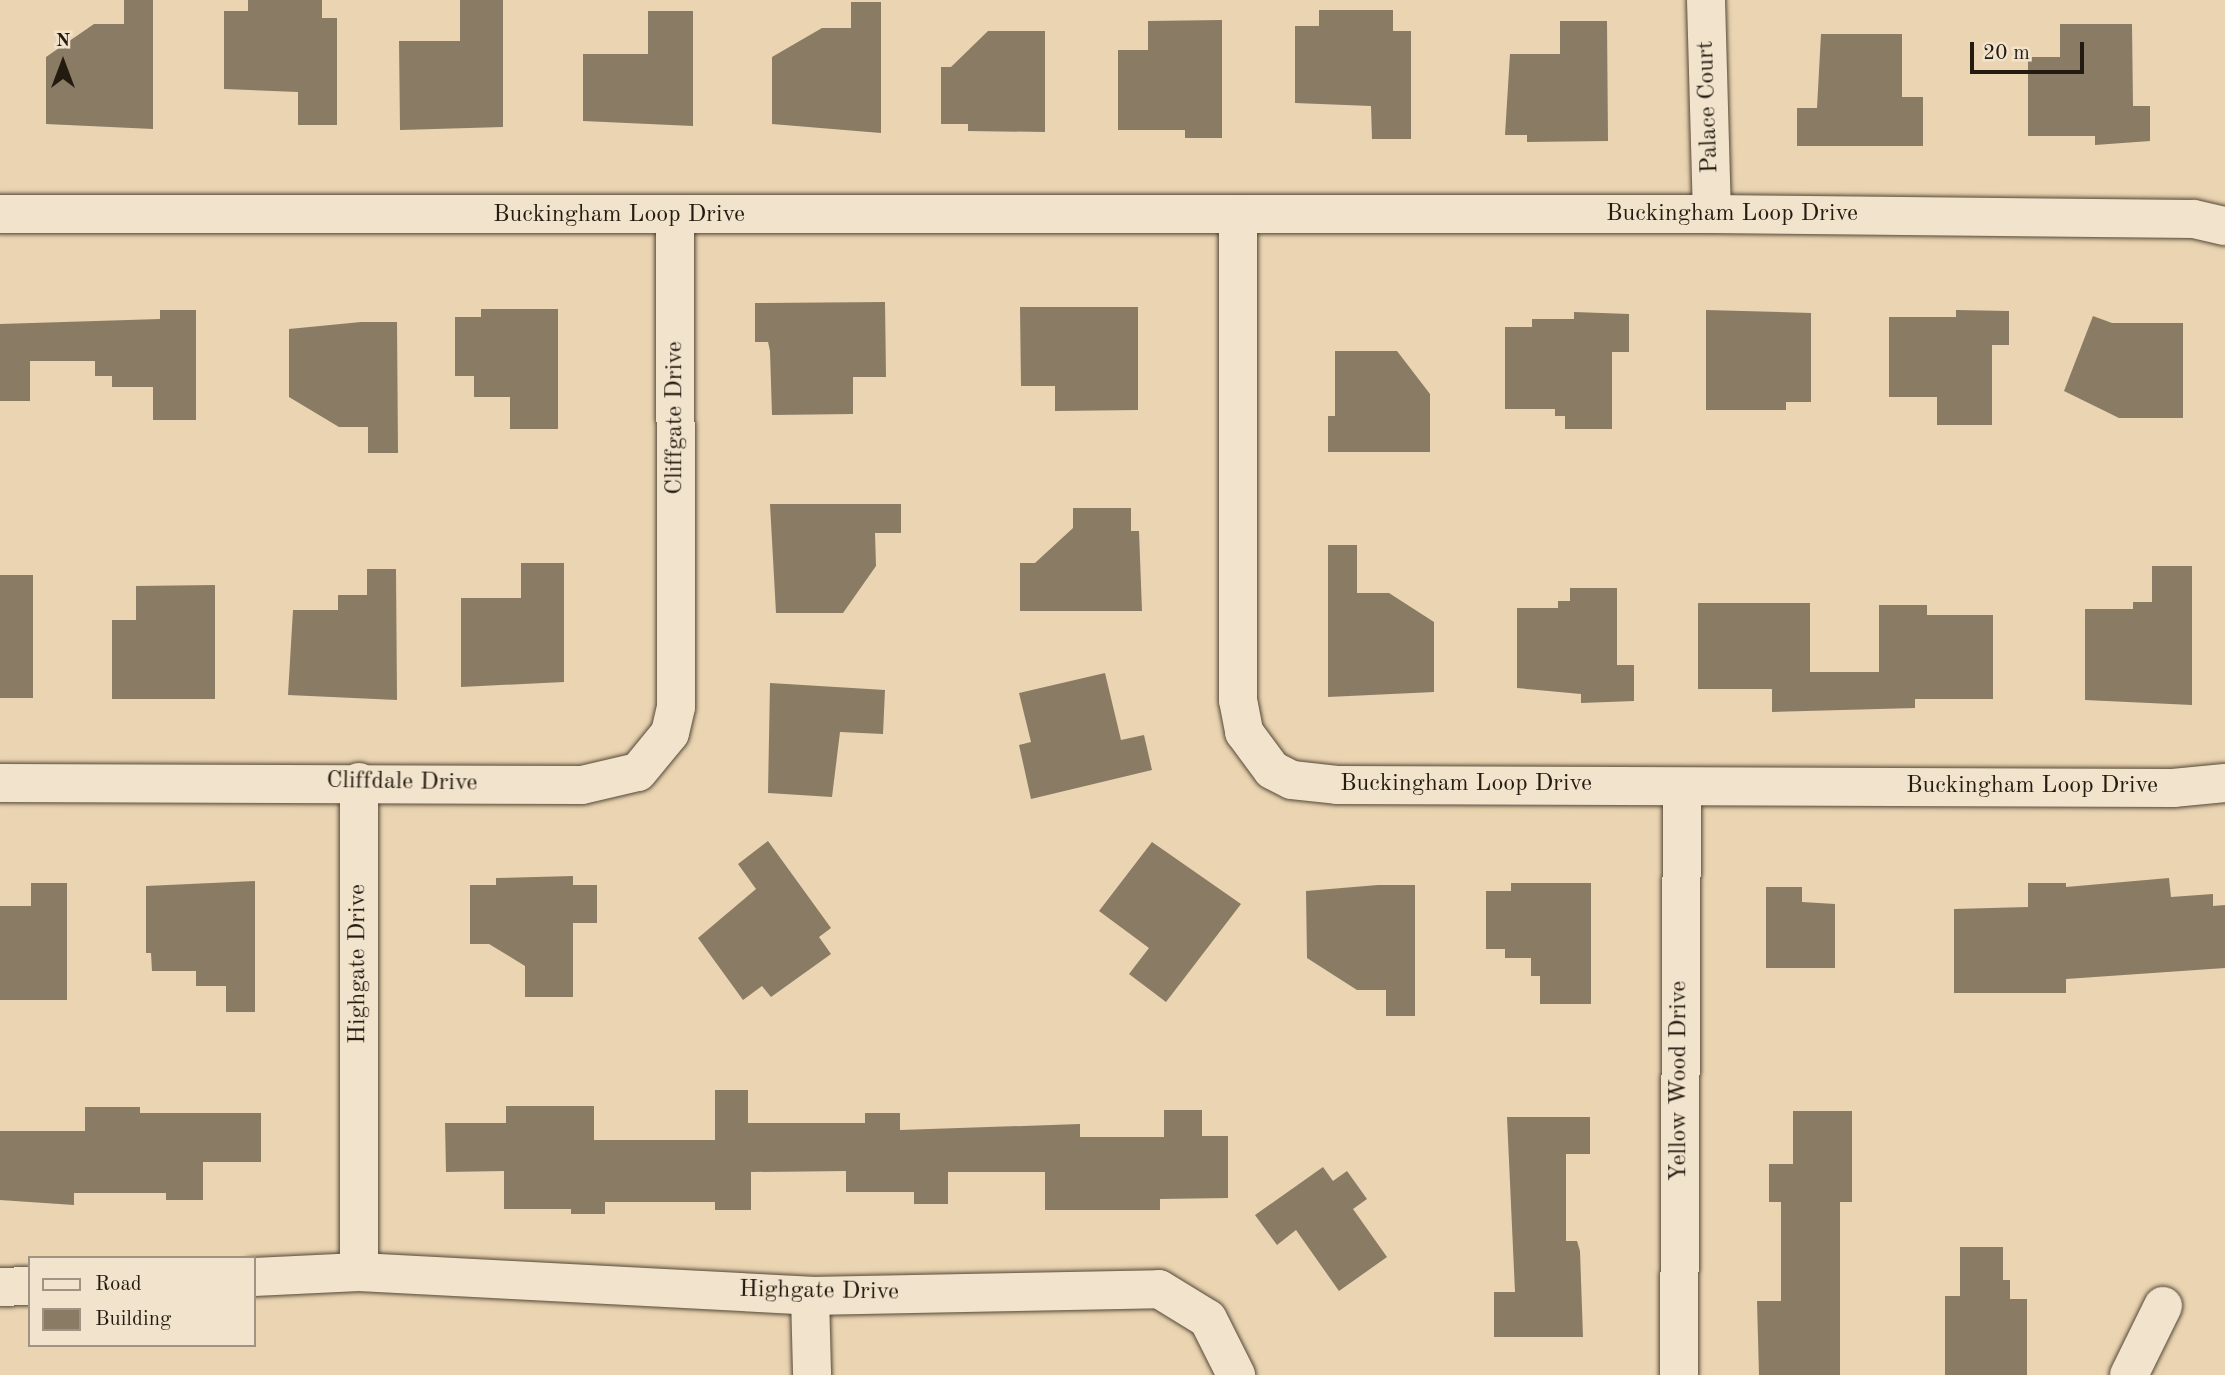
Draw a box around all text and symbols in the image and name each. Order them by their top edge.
north arrow [28,28,98,98]
scale bar [1973,28,2087,72]
text: N [56,32,70,51]
street label: Palace Court [1692,40,1726,174]
text: 20 m [1983,43,2030,64]
street label: Buckingham Loop Drive [1606,201,1858,229]
street label: Buckingham Loop Drive [493,202,745,230]
street label: Cliffgate Drive [662,341,690,495]
street label: Cliffdale Drive [326,767,478,799]
street label: Buckingham Loop Drive [1340,771,1592,799]
street label: Buckingham Loop Drive [1906,773,2158,801]
street label: Highgate Drive [345,884,373,1044]
street label: Yellow Wood Drive [1666,981,1694,1181]
legend [28,1256,256,1347]
text: Road [95,1274,142,1295]
street label: Highgate Drive [739,1276,899,1308]
text: Building [95,1309,171,1330]

